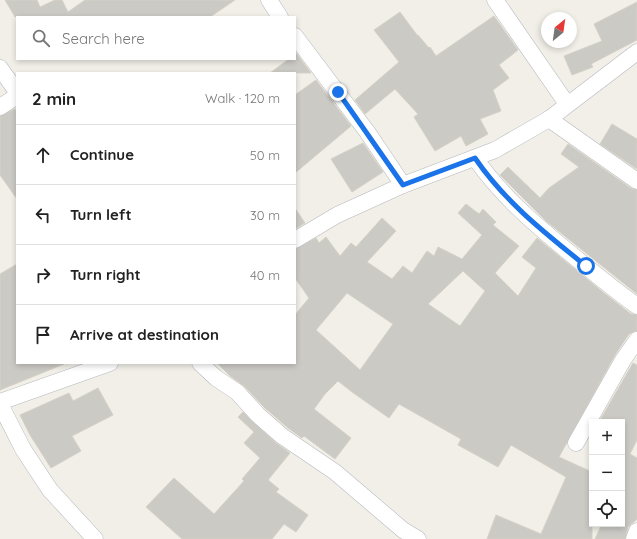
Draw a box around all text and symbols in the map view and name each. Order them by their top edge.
north arrow [541,12,577,48]
search box [16,16,296,60]
icon: search [30,27,52,49]
text: Search here [62,29,145,48]
route end [329,83,347,101]
text: 2 min [32,88,76,109]
text: Walk · 120 m [205,90,280,106]
icon: ahead [32,144,54,166]
text: Continue [70,145,134,164]
text: 50 m [250,147,280,163]
icon: left [32,204,54,226]
text: Turn left [70,205,132,224]
text: 30 m [250,207,280,223]
route start [577,257,595,275]
icon: right [32,264,54,286]
text: Turn right [70,265,141,284]
text: 40 m [250,267,280,283]
icon: arrive [32,324,54,346]
text: Arrive at destination [70,325,219,344]
map controls [589,419,625,527]
button: + [589,419,625,455]
button: − [589,455,625,491]
button: locate [589,491,625,527]

